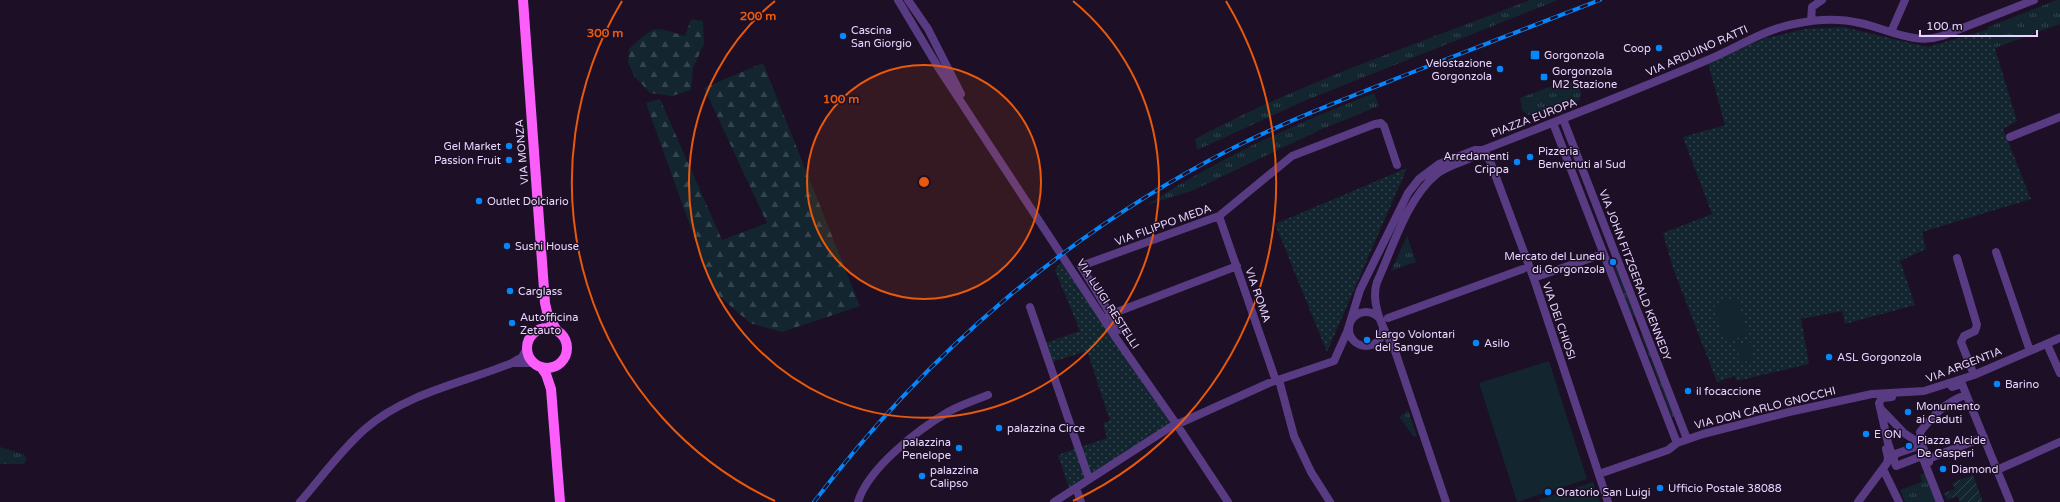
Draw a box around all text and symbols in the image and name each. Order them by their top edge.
text: 200 m [740,9,776,23]
scale bar [1920,12,2037,38]
text: 100 m [1926,19,1963,33]
street label: VIA ARDUINO RATTI [1644,23,1750,79]
place label: Cascina San Giorgio [851,24,912,50]
text: 300 m [587,26,623,40]
marker: Cascina San Giorgio [838,31,848,41]
place label: Coop [1623,42,1651,55]
marker: Coop [1654,43,1664,53]
marker: Gorgonzola [1529,49,1541,61]
place label: Gorgonzola [1544,49,1604,62]
place label: Velostazione Gorgonzola [1426,57,1492,83]
marker: Velostazione Gorgonzola [1495,64,1505,74]
place label: Gorgonzola M2 Stazione [1552,65,1617,91]
marker: Gorgonzola M2 Stazione [1539,72,1549,82]
text: 100 m [823,92,859,106]
street label: PIAZZA EUROPA [1489,96,1579,140]
street label: VIA MONZA [513,119,531,185]
place label: Gel Market [444,140,501,153]
marker: Gel Market [504,141,514,151]
place label: Pizzeria Benvenuti al Sud [1538,145,1626,171]
place label: Arredamenti Crippa [1443,150,1509,176]
marker: Pizzeria Benvenuti al Sud [1525,152,1535,162]
place label: Passion Fruit [434,154,501,167]
marker: Passion Fruit [504,155,514,165]
marker: Arredamenti Crippa [1512,157,1522,167]
centre of rings [917,175,931,189]
street label: VIA JOHN FITZGERALD KENNEDY [1596,188,1674,362]
place label: Outlet Dolciario [487,195,569,208]
marker: Outlet Dolciario [474,196,484,206]
street label: VIA FILIPPO MEDA [1113,202,1213,248]
place label: Sushi House [515,240,579,253]
marker: Sushi House [502,241,512,251]
place label: Mercato del Lunedì di Gorgonzola [1504,250,1605,276]
street label: VIA LUIGI RESTELLI [1074,257,1142,351]
marker: Mercato del Lunedì di Gorgonzola [1608,257,1618,267]
street label: VIA ROMA [1243,266,1273,324]
street label: VIA DEI CHIOSI [1540,281,1578,361]
place label: Carglass [518,285,562,298]
marker: Carglass [505,286,515,296]
place label: Autofficina Zetauto [520,311,578,337]
marker: Autofficina Zetauto [507,318,517,328]
place label: Largo Volontari del Sangue [1375,328,1455,354]
marker: Largo Volontari del Sangue [1362,335,1372,345]
place label: Asilo [1484,337,1510,350]
marker: Asilo [1471,338,1481,348]
street label: VIA ARGENTIA [1924,345,2004,385]
place label: ASL Gorgonzola [1837,351,1922,364]
marker: ASL Gorgonzola [1824,352,1834,362]
place label: Barino [2005,378,2039,391]
marker: Barino [1992,379,2002,389]
street label: VIA DON CARLO GNOCCHI [1693,384,1837,432]
place label: il focaccione [1696,385,1761,398]
marker: il focaccione [1683,386,1693,396]
place label: Monumento ai Caduti [1916,400,1981,426]
marker: Monumento ai Caduti [1903,407,1913,417]
place label: palazzina Circe [1007,422,1085,435]
marker: palazzina Circe [994,423,1004,433]
place label: E ON [1874,428,1902,441]
marker: E ON [1861,429,1871,439]
place label: Piazza Alcide De Gasperi [1917,434,1986,460]
place label: palazzina Penelope [902,436,951,462]
marker: Piazza Alcide De Gasperi [1904,441,1914,451]
marker: palazzina Penelope [954,443,964,453]
place label: Diamond [1951,463,1999,476]
place label: palazzina Calipso [930,464,979,490]
marker: Diamond [1938,464,1948,474]
marker: palazzina Calipso [917,471,927,481]
place label: Ufficio Postale 38088 [1668,482,1782,495]
marker: Ufficio Postale 38088 [1655,483,1665,493]
place label: Oratorio San Luigi [1556,486,1650,499]
marker: Oratorio San Luigi [1543,487,1553,497]

